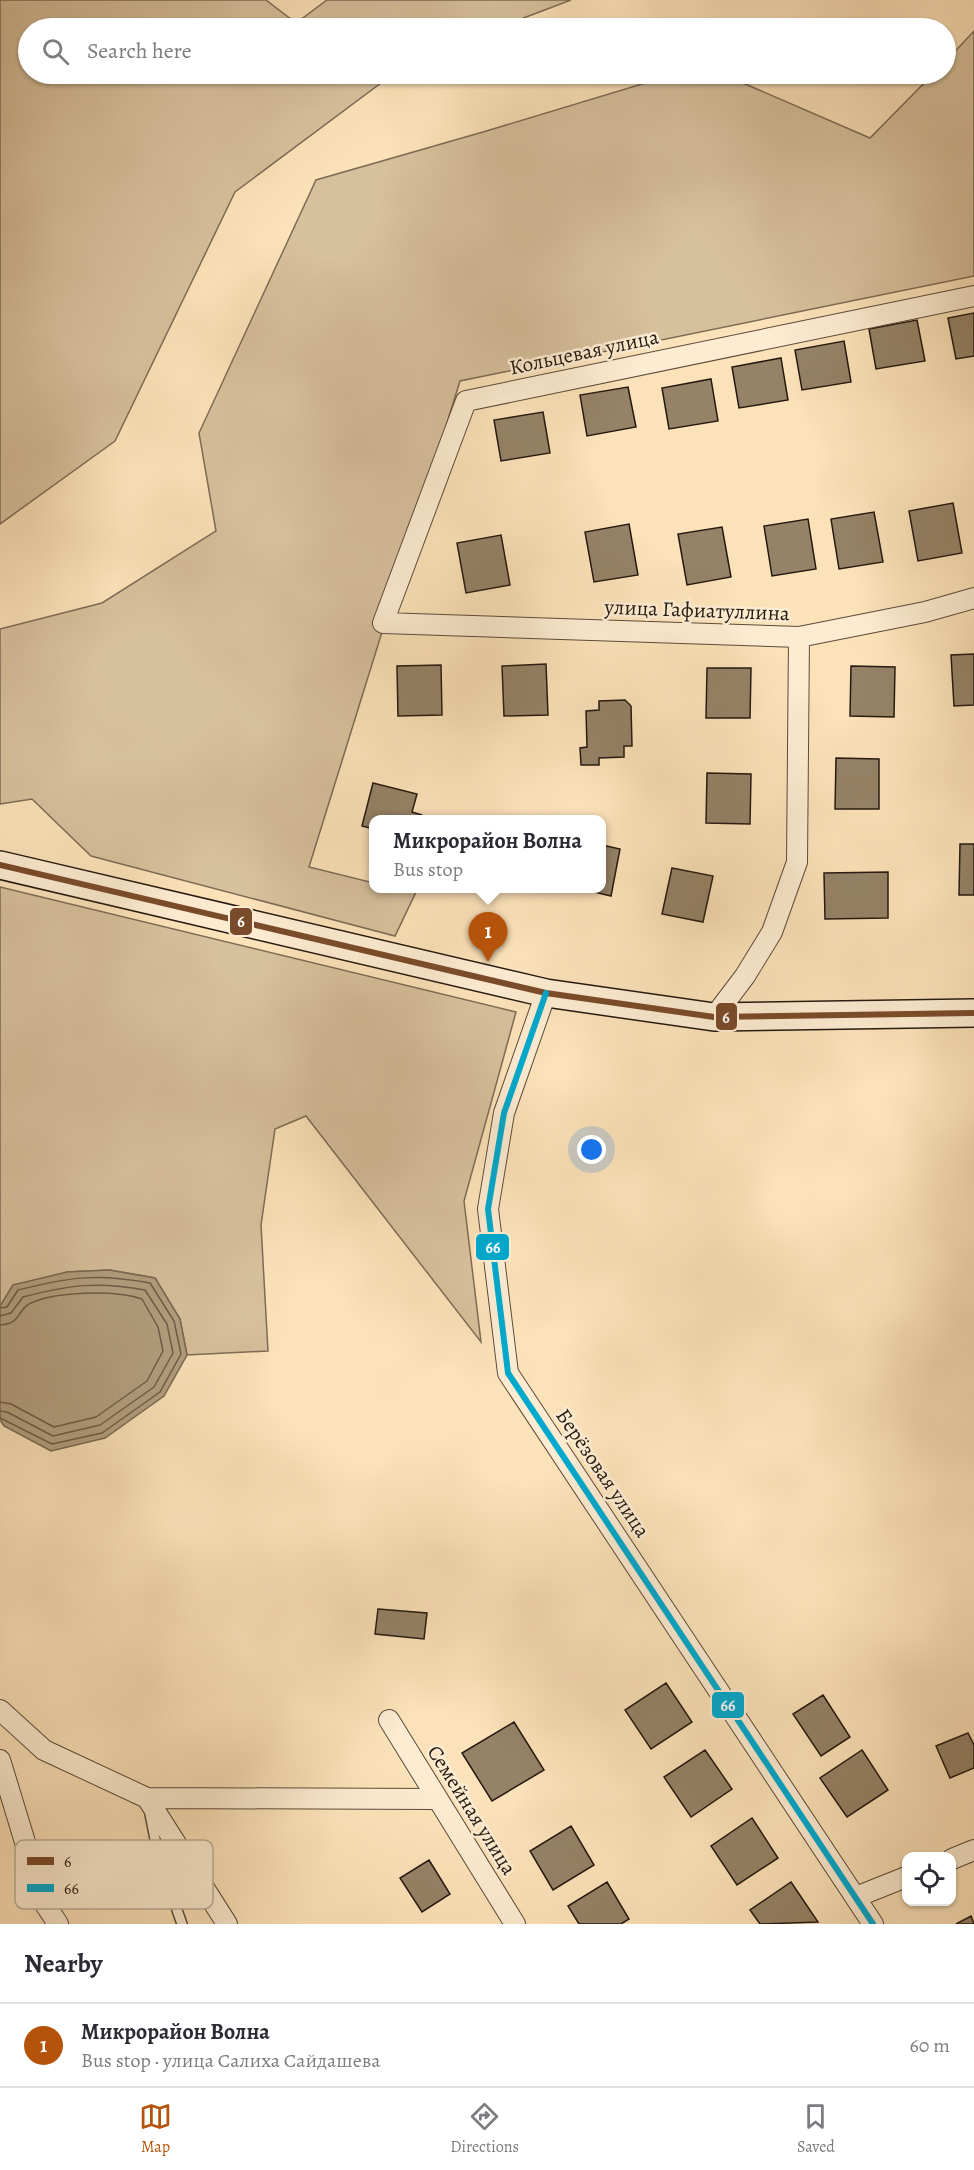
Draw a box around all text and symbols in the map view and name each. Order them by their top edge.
search box [18,18,956,84]
icon: search [39,35,72,68]
text: Search here [87,36,192,66]
street label: Кольцевая улица [507,322,661,381]
street label: улица Гафиатуллина [603,593,790,627]
popup [369,815,606,893]
text: Микрорайон Волна [393,826,582,856]
text: Bus stop [393,856,463,883]
line badge: 6 [229,907,253,936]
text: 6 [237,911,245,933]
pin: 1 [468,912,508,962]
line badge: 6 [715,1002,738,1031]
text: 6 [722,1007,730,1029]
your location [577,1135,606,1164]
line badge: 66 [475,1233,510,1261]
text: 66 [486,1237,501,1259]
street label: Берёзовая улица [549,1403,657,1543]
line badge: 66 [711,1691,745,1719]
text: 66 [721,1695,736,1717]
street label: Семейная улица [421,1740,523,1880]
legend [15,1840,213,1909]
text: 6 [64,1851,71,1873]
map controls [902,1852,956,1906]
button: locate [902,1852,956,1906]
text: 66 [64,1878,79,1900]
text: Nearby [24,1946,103,1981]
text: Микрорайон Волна [81,2017,270,2047]
text: 1 [40,2032,47,2059]
text: 60 m [910,2032,950,2059]
text: Bus stop · улица Салиха Сайдашева [81,2047,381,2074]
tab: Map [139,2100,172,2158]
tab: Directions [450,2100,519,2158]
tab: Saved [797,2100,835,2158]

